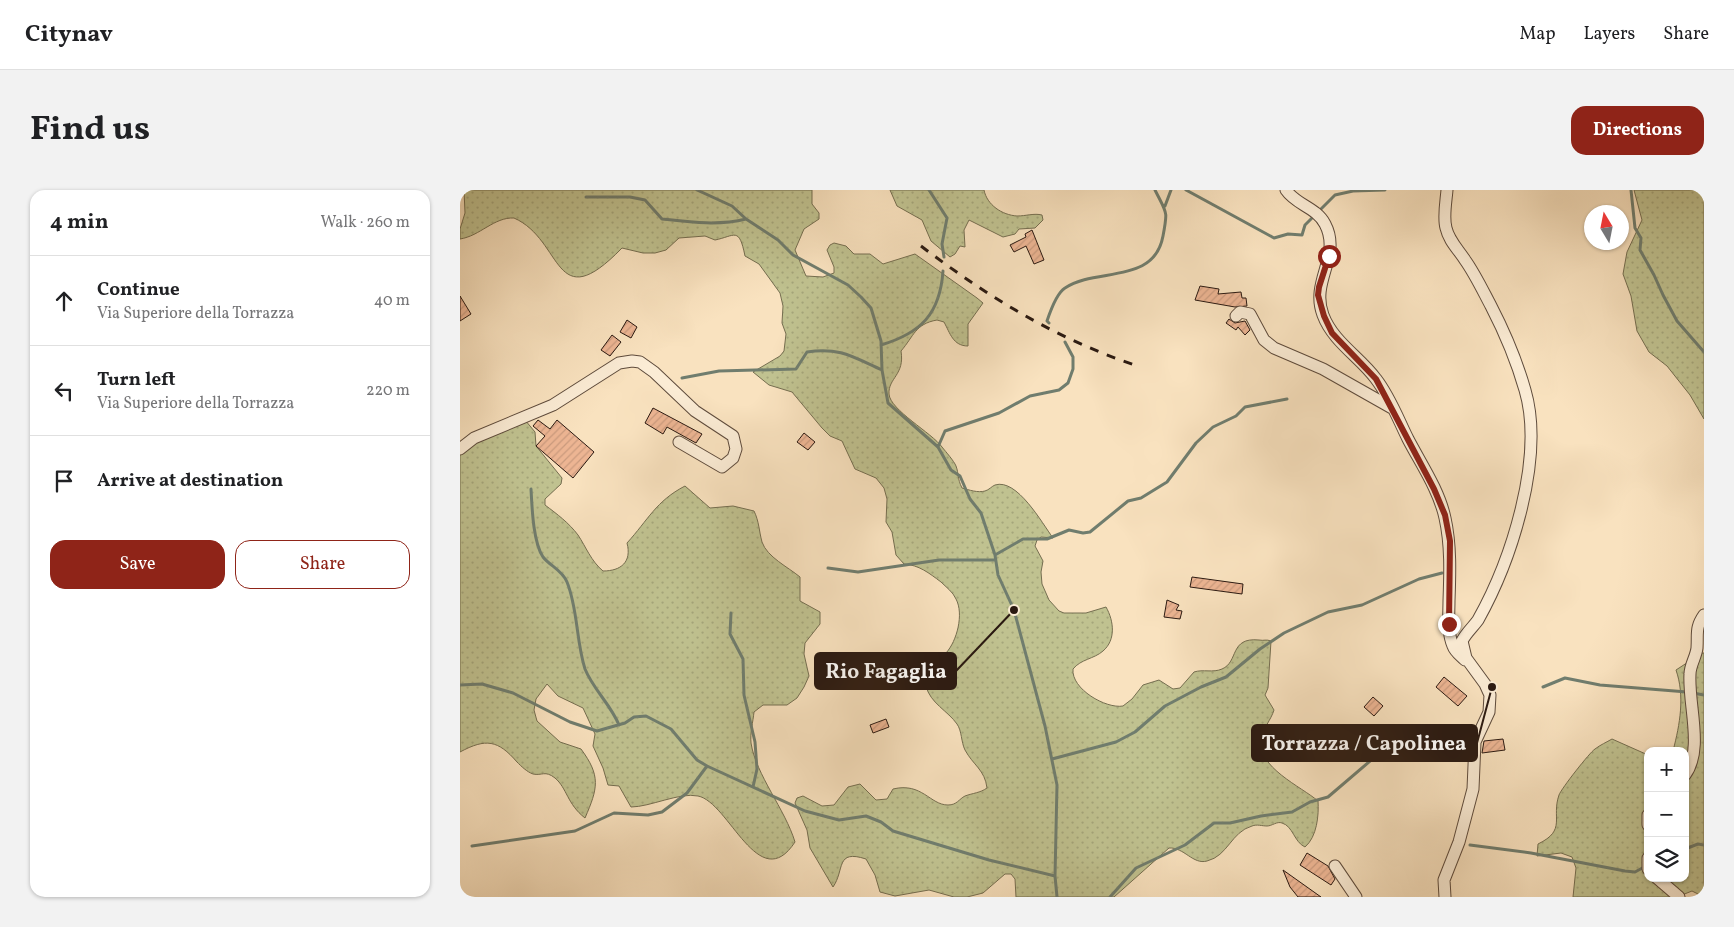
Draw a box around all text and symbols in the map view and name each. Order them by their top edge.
text: Citynav [25,18,113,52]
text: Map [1519,22,1555,47]
text: Layers [1583,22,1635,47]
text: Share [1663,22,1709,47]
text: Find us [30,106,150,154]
button: Directions [1571,106,1704,155]
north arrow [1584,205,1629,250]
text: 4 min [50,208,109,237]
text: Walk · 260 m [320,212,410,234]
route start [1318,245,1341,268]
text: Continue [97,277,180,303]
icon: ahead [50,287,78,315]
text: 40 m [374,290,410,312]
text: Via Superiore della Torrazza [97,303,294,325]
text: Turn left [97,367,176,393]
icon: left [50,377,78,405]
text: 220 m [366,380,410,402]
text: Via Superiore della Torrazza [97,393,294,415]
icon: arrive [50,467,78,495]
text: Arrive at destination [97,468,283,494]
button: Save [50,540,225,589]
button: Share [235,540,410,589]
route end [1438,613,1461,636]
callout: Rio Fagaglia [815,653,956,689]
text: Rio Fagaglia [825,658,947,687]
callout: Torrazza / Capolinea [1252,725,1477,761]
text: Torrazza / Capolinea [1261,730,1467,759]
map controls [1644,747,1689,882]
button: + [1644,747,1689,792]
button: − [1644,792,1689,837]
button: layers [1644,837,1689,882]

